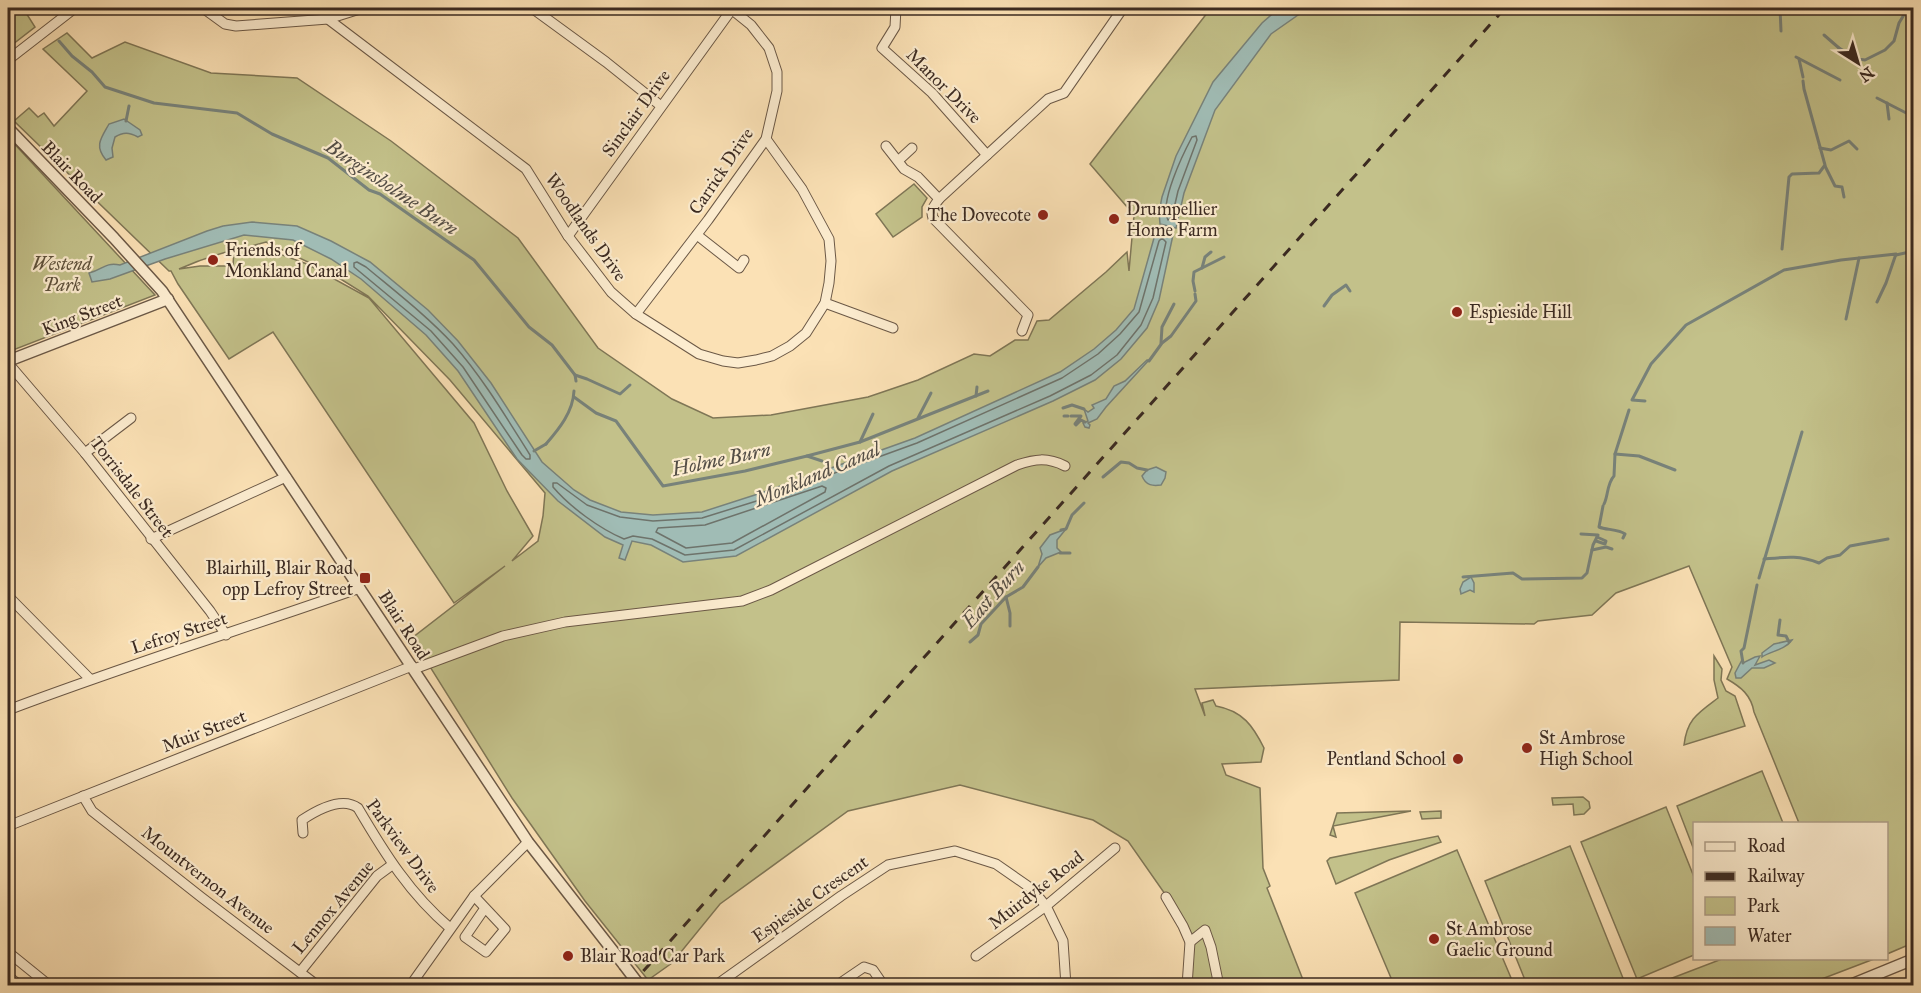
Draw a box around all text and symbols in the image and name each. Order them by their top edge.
north arrow [1828,33,1888,93]
street label: Manor Drive [902,44,986,128]
text: N [1855,63,1878,87]
street label: Sinclair Drive [597,65,675,161]
street label: Carrick Drive [684,124,758,218]
water label: Burginsholme Burn [320,133,463,241]
street label: Blair Road [37,136,107,208]
street label: Woodlands Drive [541,169,631,285]
place label: Drumpellier Home Farm [1126,198,1218,241]
place label: The Dovecote [927,204,1031,226]
marker: The Dovecote [1036,208,1050,222]
marker: Drumpellier Home Farm [1107,212,1121,226]
place label: Friends of Monkland Canal [225,239,348,282]
park label: Westend Park [32,253,93,296]
marker: Friends of Monkland Canal [206,253,220,267]
street label: King Street [39,289,126,341]
place label: Espieside Hill [1469,301,1572,323]
marker: Espieside Hill [1450,305,1464,319]
street label: Torrisdale Street [86,432,179,543]
water label: Monkland Canal [749,436,885,512]
water label: Holme Burn [668,437,773,481]
water label: East Burn [956,555,1030,634]
place label: Blairhill, Blair Road opp Lefroy Street [205,557,354,600]
marker: Blairhill, Blair Road opp Lefroy Street [358,571,372,585]
street label: Blair Road [373,586,435,664]
street label: Lefroy Street [128,607,230,659]
street label: Muir Street [159,705,250,757]
place label: St Ambrose High School [1539,727,1633,771]
marker: St Ambrose High School [1520,741,1534,755]
place label: Pentland School [1326,748,1446,770]
marker: Pentland School [1451,752,1465,766]
street label: Parkview Drive [362,795,444,897]
street label: Mountvernon Avenue [137,821,279,939]
legend [1693,822,1888,960]
text: Road [1747,835,1785,857]
street label: Muirdyke Road [984,846,1088,934]
street label: Espieside Crescent [748,850,873,947]
street label: Lennox Avenue [288,856,378,958]
text: Railway [1747,865,1805,887]
text: Park [1747,895,1780,917]
place label: St Ambrose Gaelic Ground [1446,918,1553,961]
text: Water [1747,925,1792,947]
marker: St Ambrose Gaelic Ground [1427,932,1441,946]
place label: Blair Road Car Park [580,945,726,967]
marker: Blair Road Car Park [561,949,575,963]

